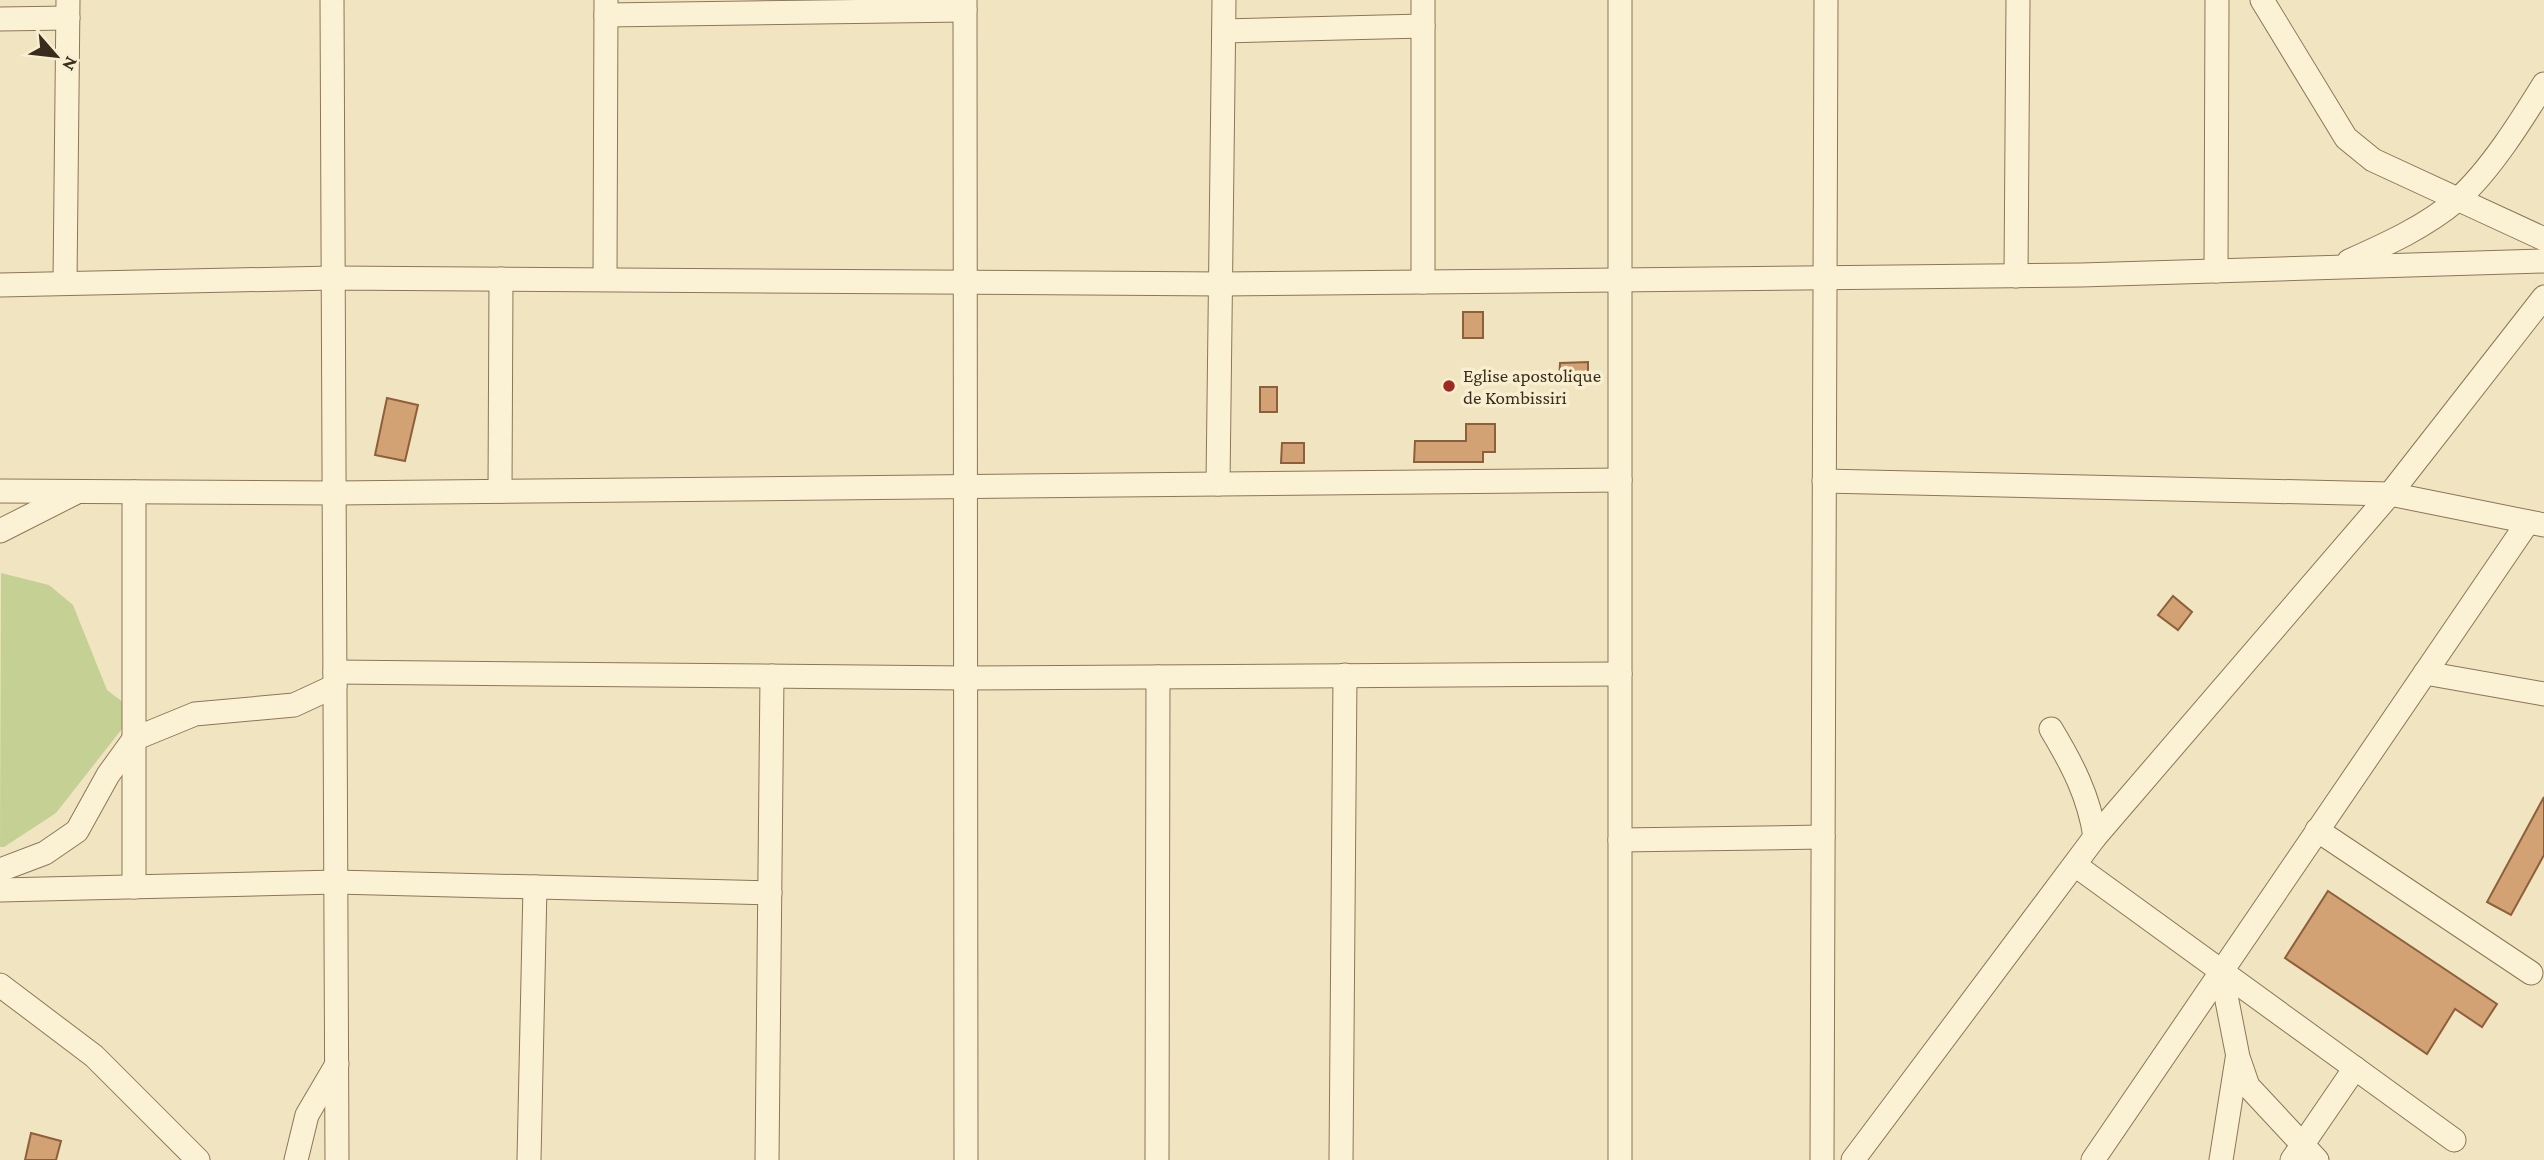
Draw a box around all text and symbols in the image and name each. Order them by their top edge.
north arrow [21,21,91,91]
text: N [58,53,83,74]
place label: Eglise apostolique de Kombissiri [1463,365,1601,408]
marker: Eglise apostolique de Kombissiri [1441,378,1457,394]

